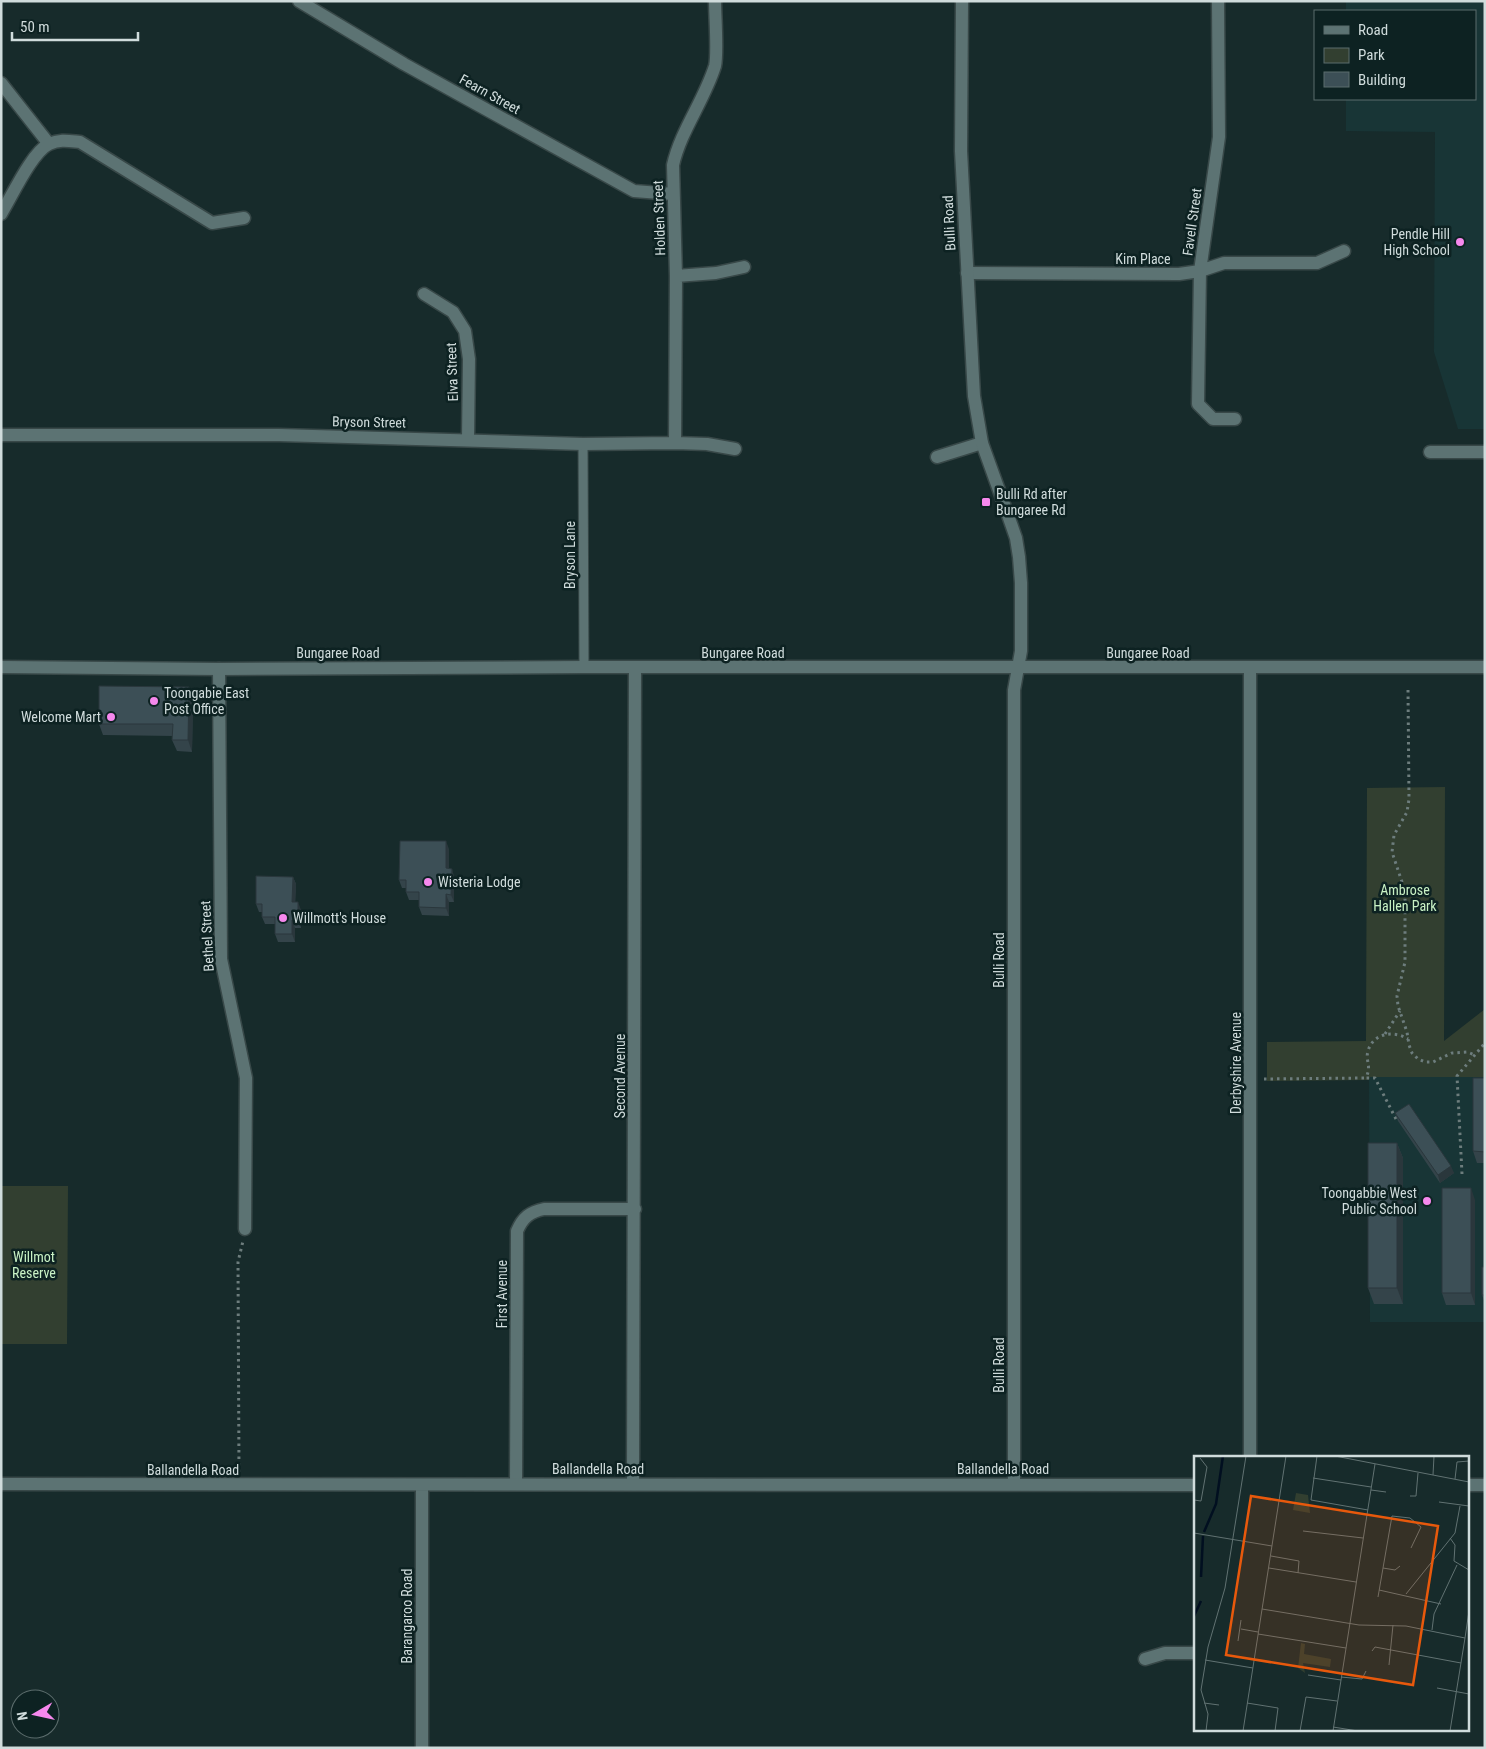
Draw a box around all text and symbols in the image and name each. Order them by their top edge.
scale bar [12,10,139,42]
legend [1314,10,1476,100]
text: 50 m [20,18,50,36]
text: Road [1358,21,1388,39]
text: Park [1358,46,1385,64]
street label: Fearn Street [457,71,523,117]
text: Building [1358,71,1406,89]
street label: Holden Street [650,180,668,256]
street label: Favell Street [1179,187,1205,257]
street label: Bulli Road [940,195,958,251]
place label: Pendle Hill High School [1383,226,1450,258]
marker: Pendle Hill High School [1454,236,1466,248]
street label: Kim Place [1115,251,1171,267]
street label: Elva Street [443,342,461,402]
street label: Bryson Street [332,413,406,431]
place label: Bulli Rd after Bungaree Rd [996,486,1067,518]
marker: Bulli Rd after Bungaree Rd [980,496,992,508]
street label: Bryson Lane [562,521,578,589]
street label: Bungaree Road [296,645,380,661]
street label: Bungaree Road [701,645,785,661]
street label: Bungaree Road [1106,645,1190,661]
place label: Toongabie East Post Office [164,685,249,717]
marker: Toongabie East Post Office [148,695,160,707]
place label: Welcome Mart [21,709,101,725]
marker: Welcome Mart [105,711,117,723]
place label: Wisteria Lodge [438,874,521,890]
marker: Wisteria Lodge [422,876,434,888]
park label: Ambrose Hallen Park [1373,882,1437,914]
street label: Bethel Street [197,900,217,972]
place label: Willmott's House [293,910,387,926]
marker: Willmott's House [277,912,289,924]
street label: Bulli Road [991,932,1007,988]
street label: Derbyshire Avenue [1228,1012,1244,1114]
street label: Second Avenue [612,1033,628,1118]
place label: Toongabbie West Public School [1322,1185,1417,1217]
marker: Toongabbie West Public School [1421,1195,1433,1207]
park label: Willmot Reserve [12,1249,56,1281]
street label: First Avenue [494,1259,510,1328]
street label: Bulli Road [991,1337,1007,1393]
inset map [1194,1456,1468,1732]
street label: Ballandella Road [552,1461,644,1477]
street label: Ballandella Road [957,1461,1049,1477]
street label: Ballandella Road [147,1462,239,1478]
street label: Barangaroo Road [399,1569,415,1663]
north arrow [10,1689,60,1739]
text: N [14,1711,31,1722]

